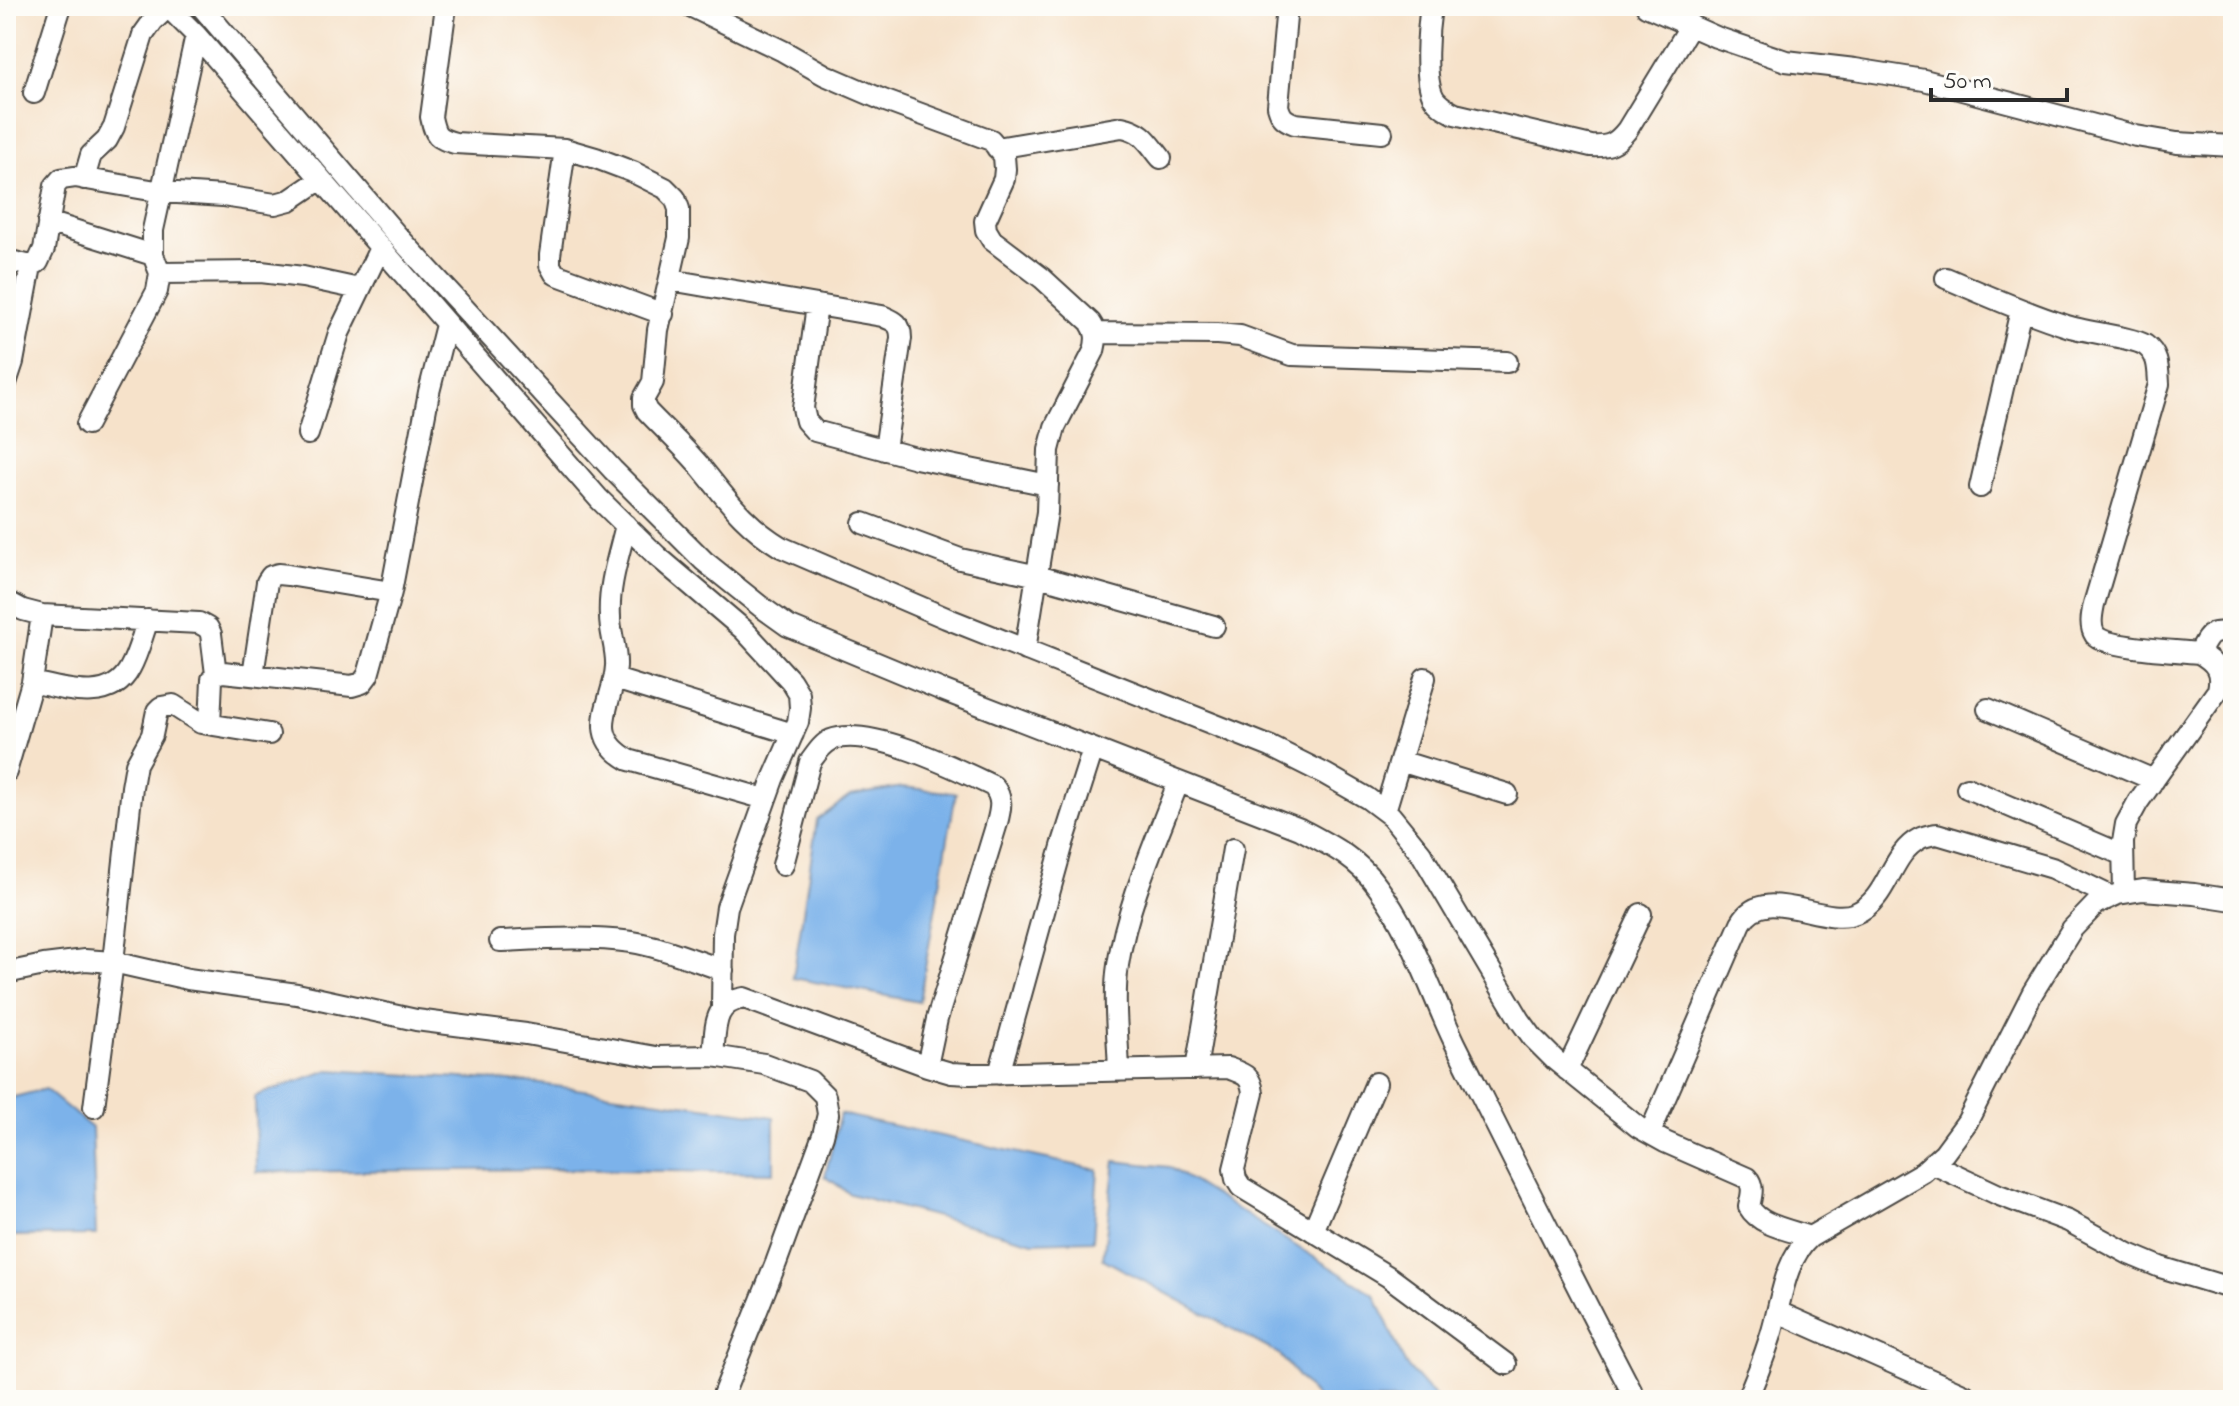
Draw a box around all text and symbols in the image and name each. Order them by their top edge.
scale bar [1931,52,2067,102]
text: 50 m [1943,65,1992,100]

